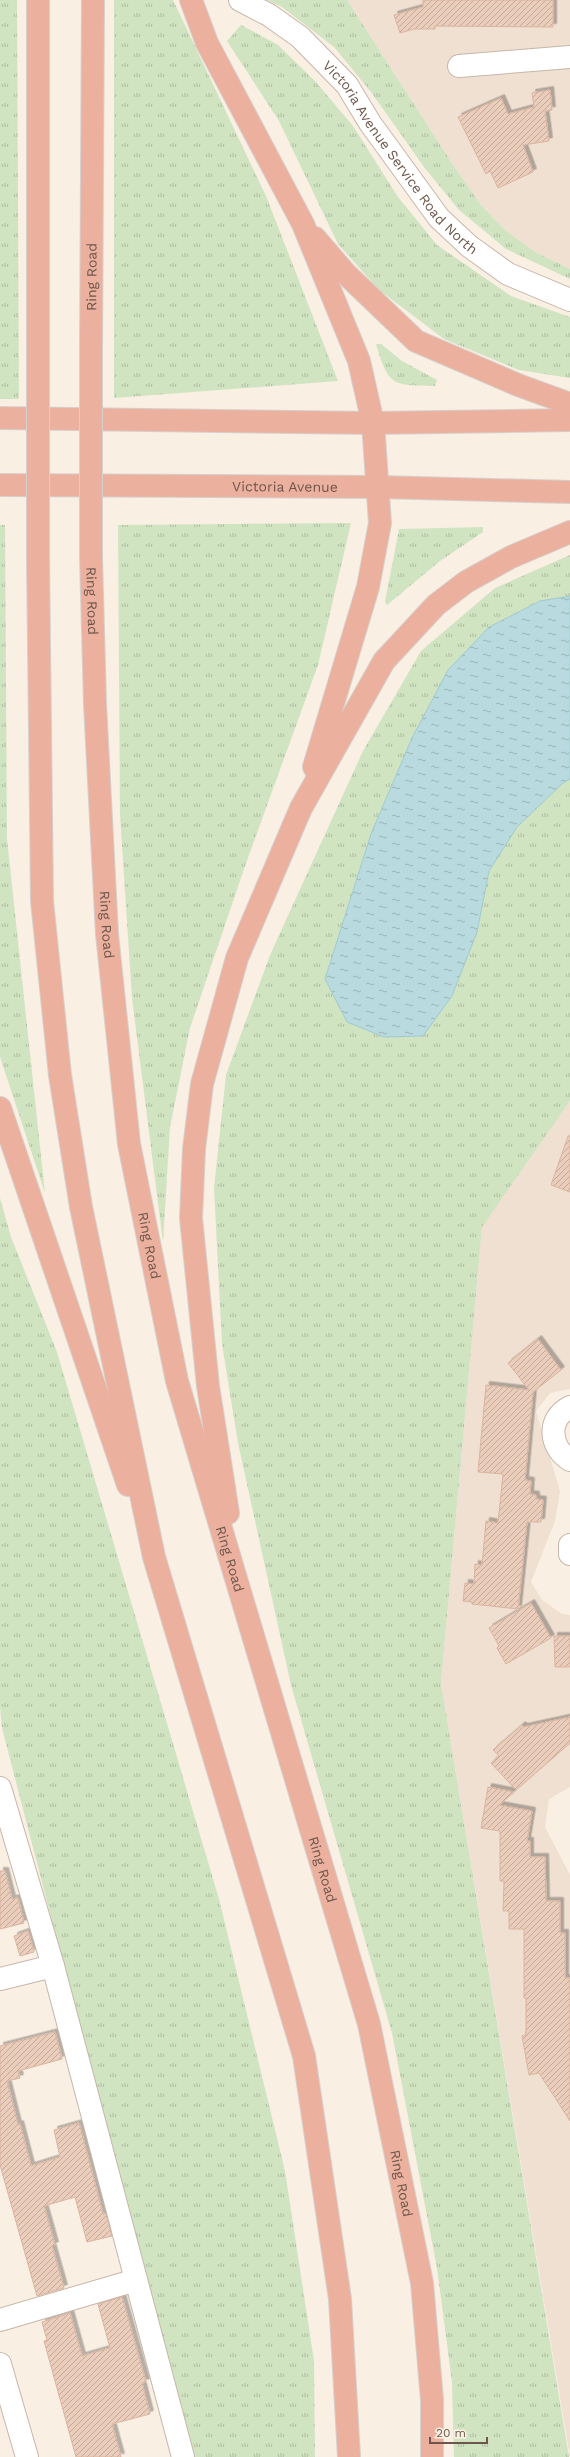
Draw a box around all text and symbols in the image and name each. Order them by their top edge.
street label: Victoria Avenue Service Road North [320,57,481,257]
street label: Ring Road [83,243,100,311]
street label: Victoria Avenue [232,478,338,495]
street label: Ring Road [83,567,101,635]
street label: Ring Road [97,890,118,959]
street label: Ring Road [135,1210,164,1280]
street label: Ring Road [213,1524,248,1594]
street label: Ring Road [305,1834,340,1904]
street label: Ring Road [387,2148,416,2218]
scale bar [430,2419,487,2445]
text: 20 m [436,2426,466,2440]

